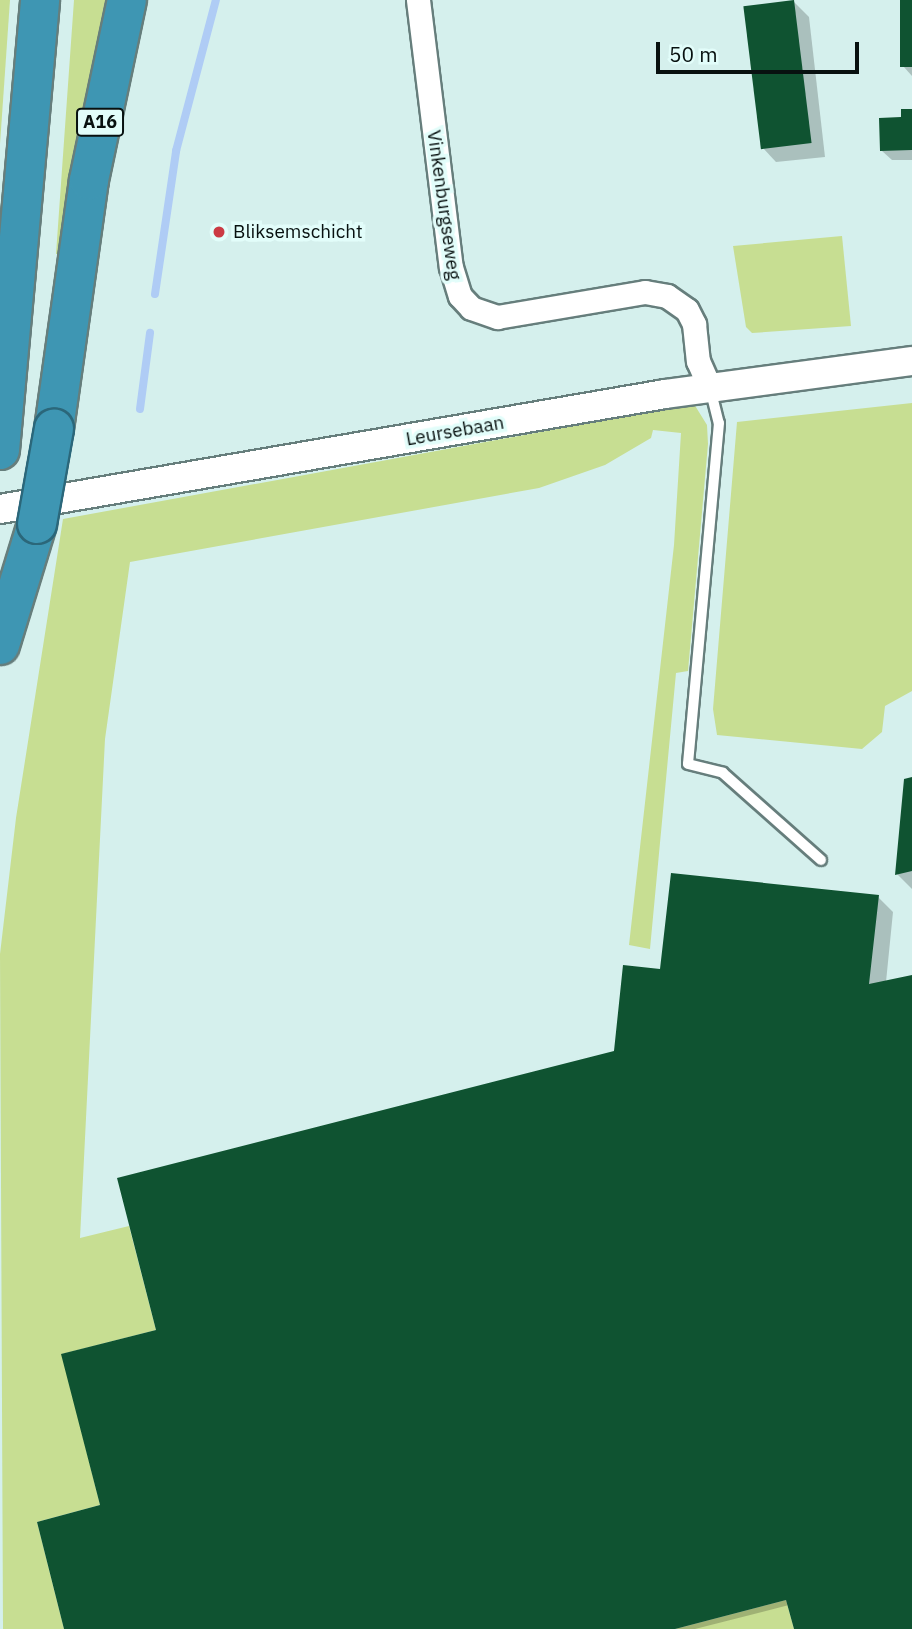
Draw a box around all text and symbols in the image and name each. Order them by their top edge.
scale bar [660,28,863,72]
text: 50 m [669,40,718,68]
road number: A16 [76,107,124,136]
street label: Vinkenburgseweg [422,129,466,281]
place label: Bliksemschicht [233,221,363,243]
marker: Bliksemschicht [211,224,227,240]
street label: Leursebaan [404,411,506,451]

